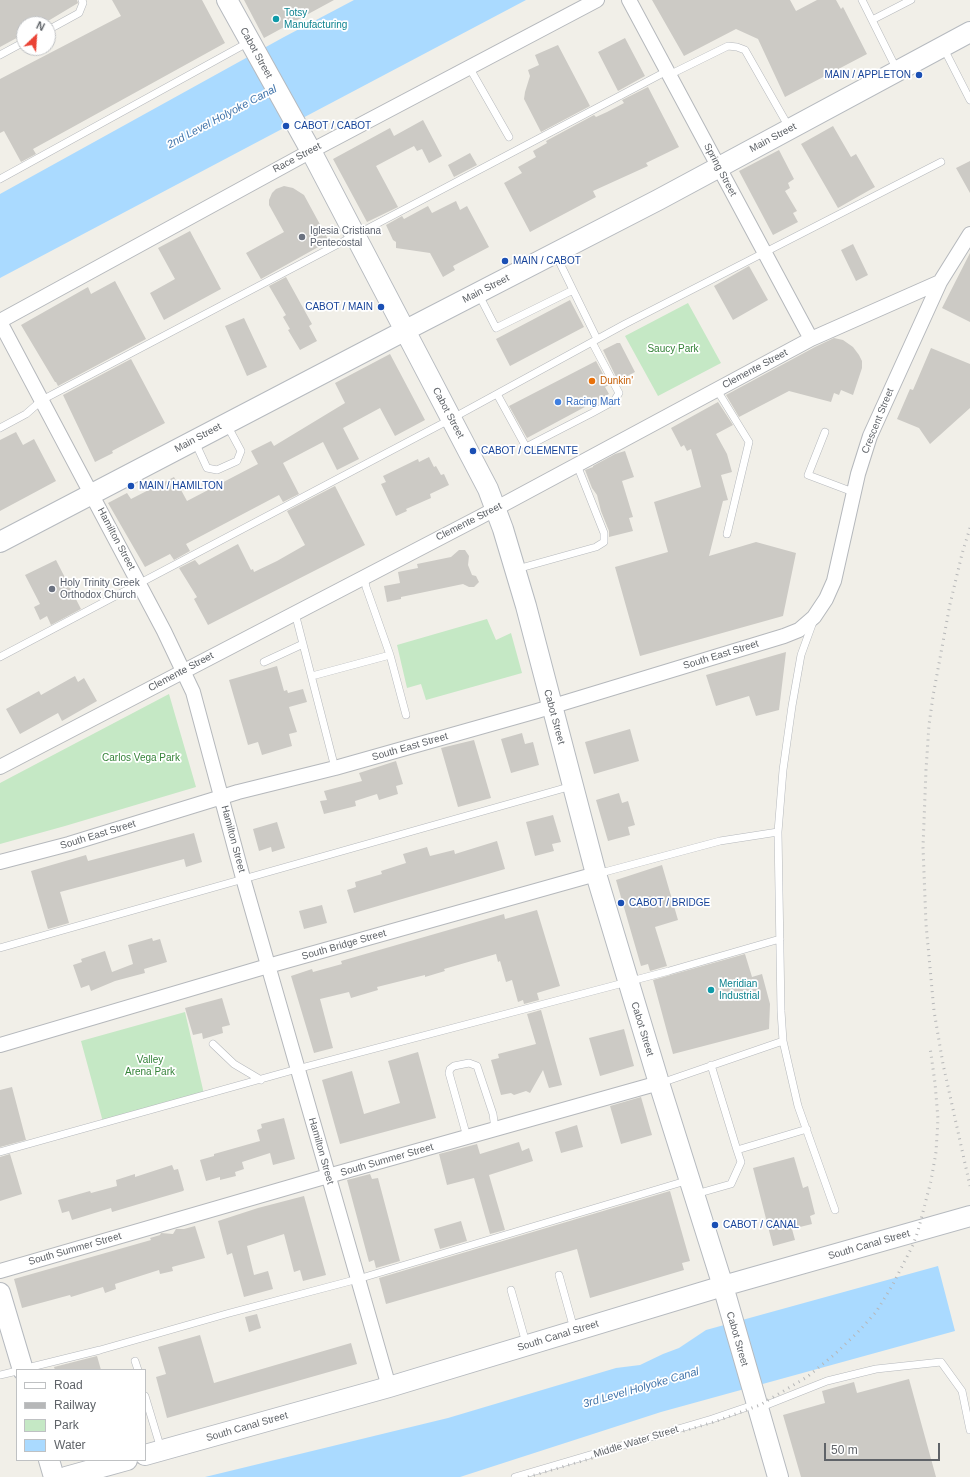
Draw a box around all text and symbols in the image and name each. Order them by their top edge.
place label: Totsy Manufacturing [284,7,347,30]
marker: Totsy Manufacturing [271,14,281,24]
north arrow [16,16,56,56]
text: N [35,19,47,33]
street label: Cabot Street [237,26,275,80]
place label: MAIN / APPLETON [824,69,911,81]
marker: MAIN / APPLETON [914,70,924,80]
water label: 2nd Level Holyoke Canal [165,82,279,152]
place label: CABOT / CABOT [294,120,371,132]
marker: CABOT / CABOT [281,121,291,131]
street label: Main Street [748,121,798,155]
street label: Race Street [271,140,323,176]
street label: Spring Street [701,141,739,199]
place label: Iglesia Cristiana Pentecostal [310,225,381,248]
marker: Iglesia Cristiana Pentecostal [297,232,307,242]
place label: MAIN / CABOT [513,255,581,267]
marker: MAIN / CABOT [500,256,510,266]
street label: Main Street [460,272,512,306]
place label: CABOT / MAIN [305,301,373,313]
marker: CABOT / MAIN [376,302,386,312]
park label: Saucy Park [647,343,699,355]
street label: Clemente Street [720,347,790,391]
place label: Dunkin' [600,375,633,387]
marker: Dunkin' [587,376,597,386]
street label: Cabot Street [430,385,466,441]
street label: Crescent Street [859,387,897,455]
place label: Racing Mart [566,396,620,408]
marker: Racing Mart [553,397,563,407]
street label: Main Street [173,421,223,455]
place label: CABOT / CLEMENTE [481,445,578,457]
marker: CABOT / CLEMENTE [468,446,478,456]
place label: MAIN / HAMILTON [139,480,223,492]
marker: MAIN / HAMILTON [126,481,136,491]
street label: Clemente Street [434,500,504,544]
street label: Hamilton Street [95,506,137,572]
place label: Holy Trinity Greek Orthodox Church [60,577,140,600]
marker: Holy Trinity Greek Orthodox Church [47,584,57,594]
street label: South East Street [682,638,760,672]
street label: Clemente Street [146,650,216,694]
street label: Cabot Street [541,688,567,746]
street label: South East Street [371,730,449,764]
park label: Carlos Vega Park [102,752,180,764]
street label: Hamilton Street [218,804,248,874]
street label: South East Street [59,818,137,852]
place label: CABOT / BRIDGE [629,897,710,909]
marker: CABOT / BRIDGE [616,898,626,908]
street label: South Bridge Street [300,927,388,963]
place label: Meridian Industrial [719,978,760,1002]
marker: Meridian Industrial [706,985,716,995]
street label: Cabot Street [628,1000,656,1058]
park label: Valley Arena Park [125,1054,175,1078]
street label: Hamilton Street [306,1116,336,1186]
street label: South Summer Street [339,1141,435,1179]
place label: CABOT / CANAL [723,1219,799,1231]
marker: CABOT / CANAL [710,1220,720,1230]
street label: South Canal Street [827,1228,911,1262]
street label: South Summer Street [27,1230,123,1268]
street label: Cabot Street [723,1310,751,1368]
street label: South Canal Street [516,1318,600,1354]
water label: 3rd Level Holyoke Canal [582,1365,700,1411]
legend [16,1369,146,1461]
text: Road [54,1378,83,1392]
text: Railway [54,1398,96,1412]
street label: South Canal Street [205,1410,289,1444]
text: Park [54,1418,79,1432]
street label: Middle Water Street [592,1423,680,1461]
scale bar [826,1435,942,1461]
text: Water [54,1438,86,1452]
text: 50 m [831,1443,858,1457]

